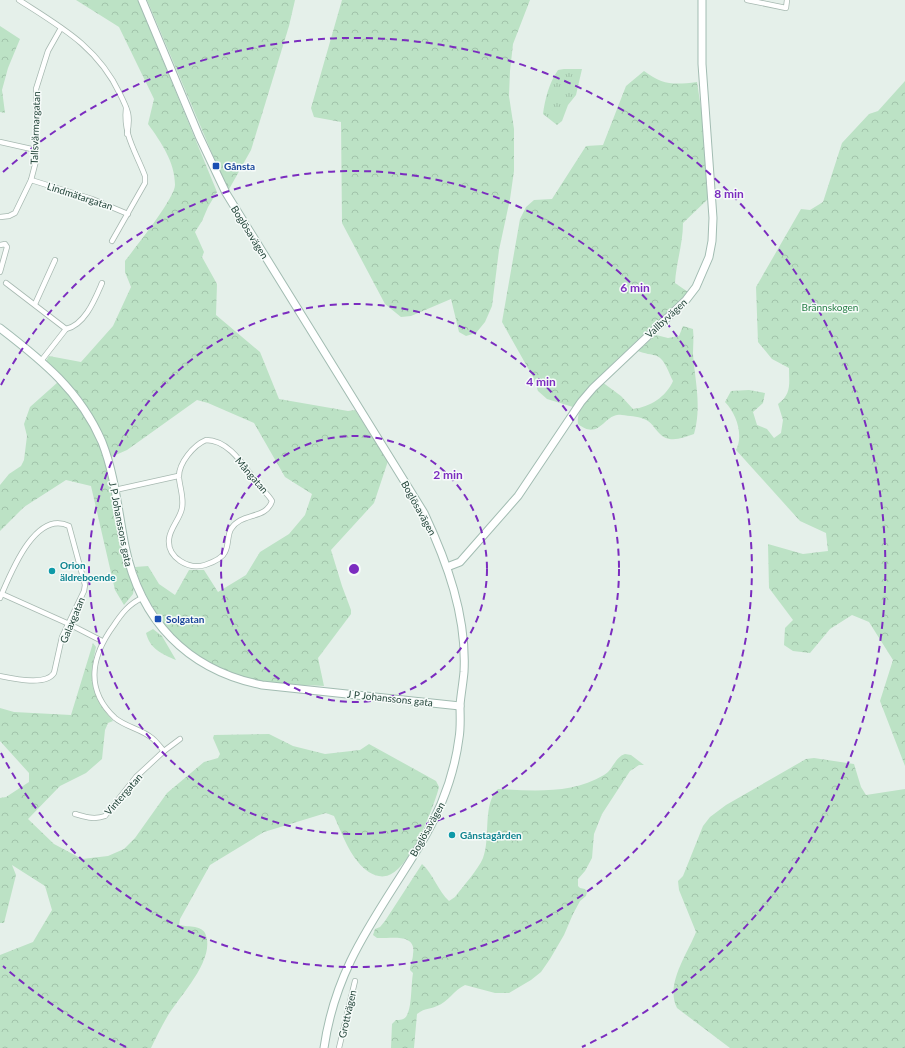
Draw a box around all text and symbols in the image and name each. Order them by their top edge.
street label: Tallsvärmargatan [28,91,42,165]
place label: Gånsta [224,160,255,172]
marker: Gånsta [211,161,221,171]
street label: Lindmätargatan [46,180,114,212]
text: 8 min [714,186,744,201]
street label: Boglösavägen [229,203,271,261]
text: 6 min [620,280,650,295]
street label: Vallbyvägen [643,296,689,340]
park label: Brännskogen [802,301,858,313]
text: 4 min [526,374,556,389]
street label: Mångatan [233,454,271,496]
text: 2 min [433,467,463,482]
street label: Boglösavägen [399,479,439,537]
street label: J P Johanssons gata [107,481,135,567]
place label: Orion äldreboende [60,559,116,583]
centre of rings [347,562,361,576]
marker: Orion äldreboende [47,566,57,576]
street label: Galaxgatan [57,595,87,645]
place label: Solgatan [166,613,205,625]
marker: Solgatan [153,614,163,624]
street label: J P Johanssons gata [347,688,433,708]
street label: Vintergatan [102,771,144,817]
street label: Boglösavägen [407,800,447,858]
place label: Gånstagården [460,829,522,841]
marker: Gånstagården [447,830,457,840]
street label: Grottvägen [336,989,358,1039]

